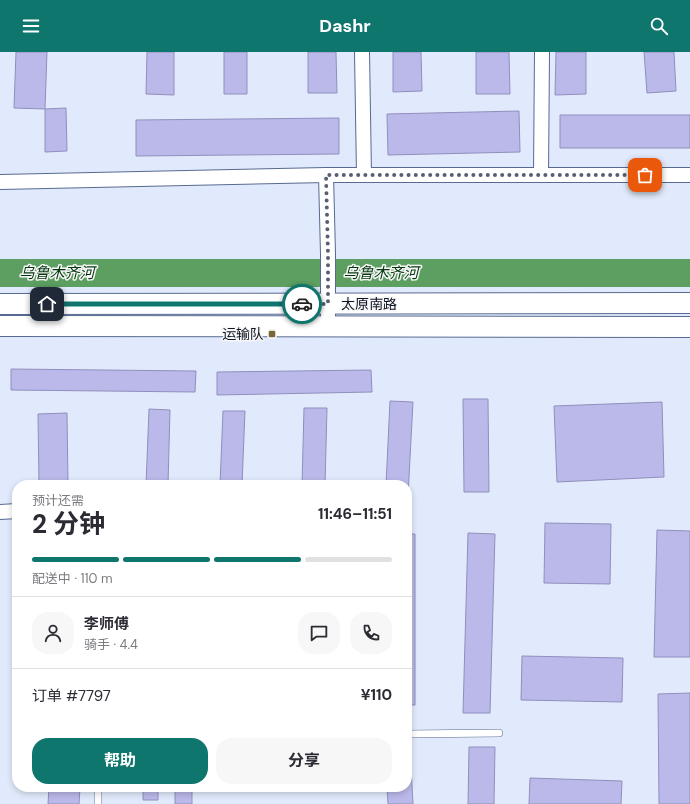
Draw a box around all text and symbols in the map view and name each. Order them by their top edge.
text: Dashr [319,14,371,38]
icon: menu [20,15,42,37]
icon: search [648,15,670,37]
pin [628,158,662,192]
icon: bag [634,164,656,186]
water label: 乌鲁木齐河 [19,263,97,283]
water label: 乌鲁木齐河 [343,263,421,283]
courier [282,284,322,324]
pin [30,287,64,321]
icon: home [36,293,58,315]
icon: car [291,293,313,315]
street label: 太原南路 [341,295,397,313]
place label: 运输队 [222,325,264,343]
marker: 运输队 [267,329,277,339]
text: 预计还需 [32,492,84,509]
text: 11:46–11:51 [318,504,392,524]
text: 2 分钟 [32,507,105,541]
text: 配送中 · 110 m [32,570,113,587]
button: person [32,612,74,654]
button: chat [298,612,340,654]
button: phone [350,612,392,654]
text: 李师傅 [84,614,129,634]
text: 骑手 · 4.4 [84,636,138,653]
text: ¥110 [361,685,392,705]
text: 订单 #7797 [32,686,111,706]
button: 帮助 [32,738,208,784]
button: 分享 [216,738,392,784]

